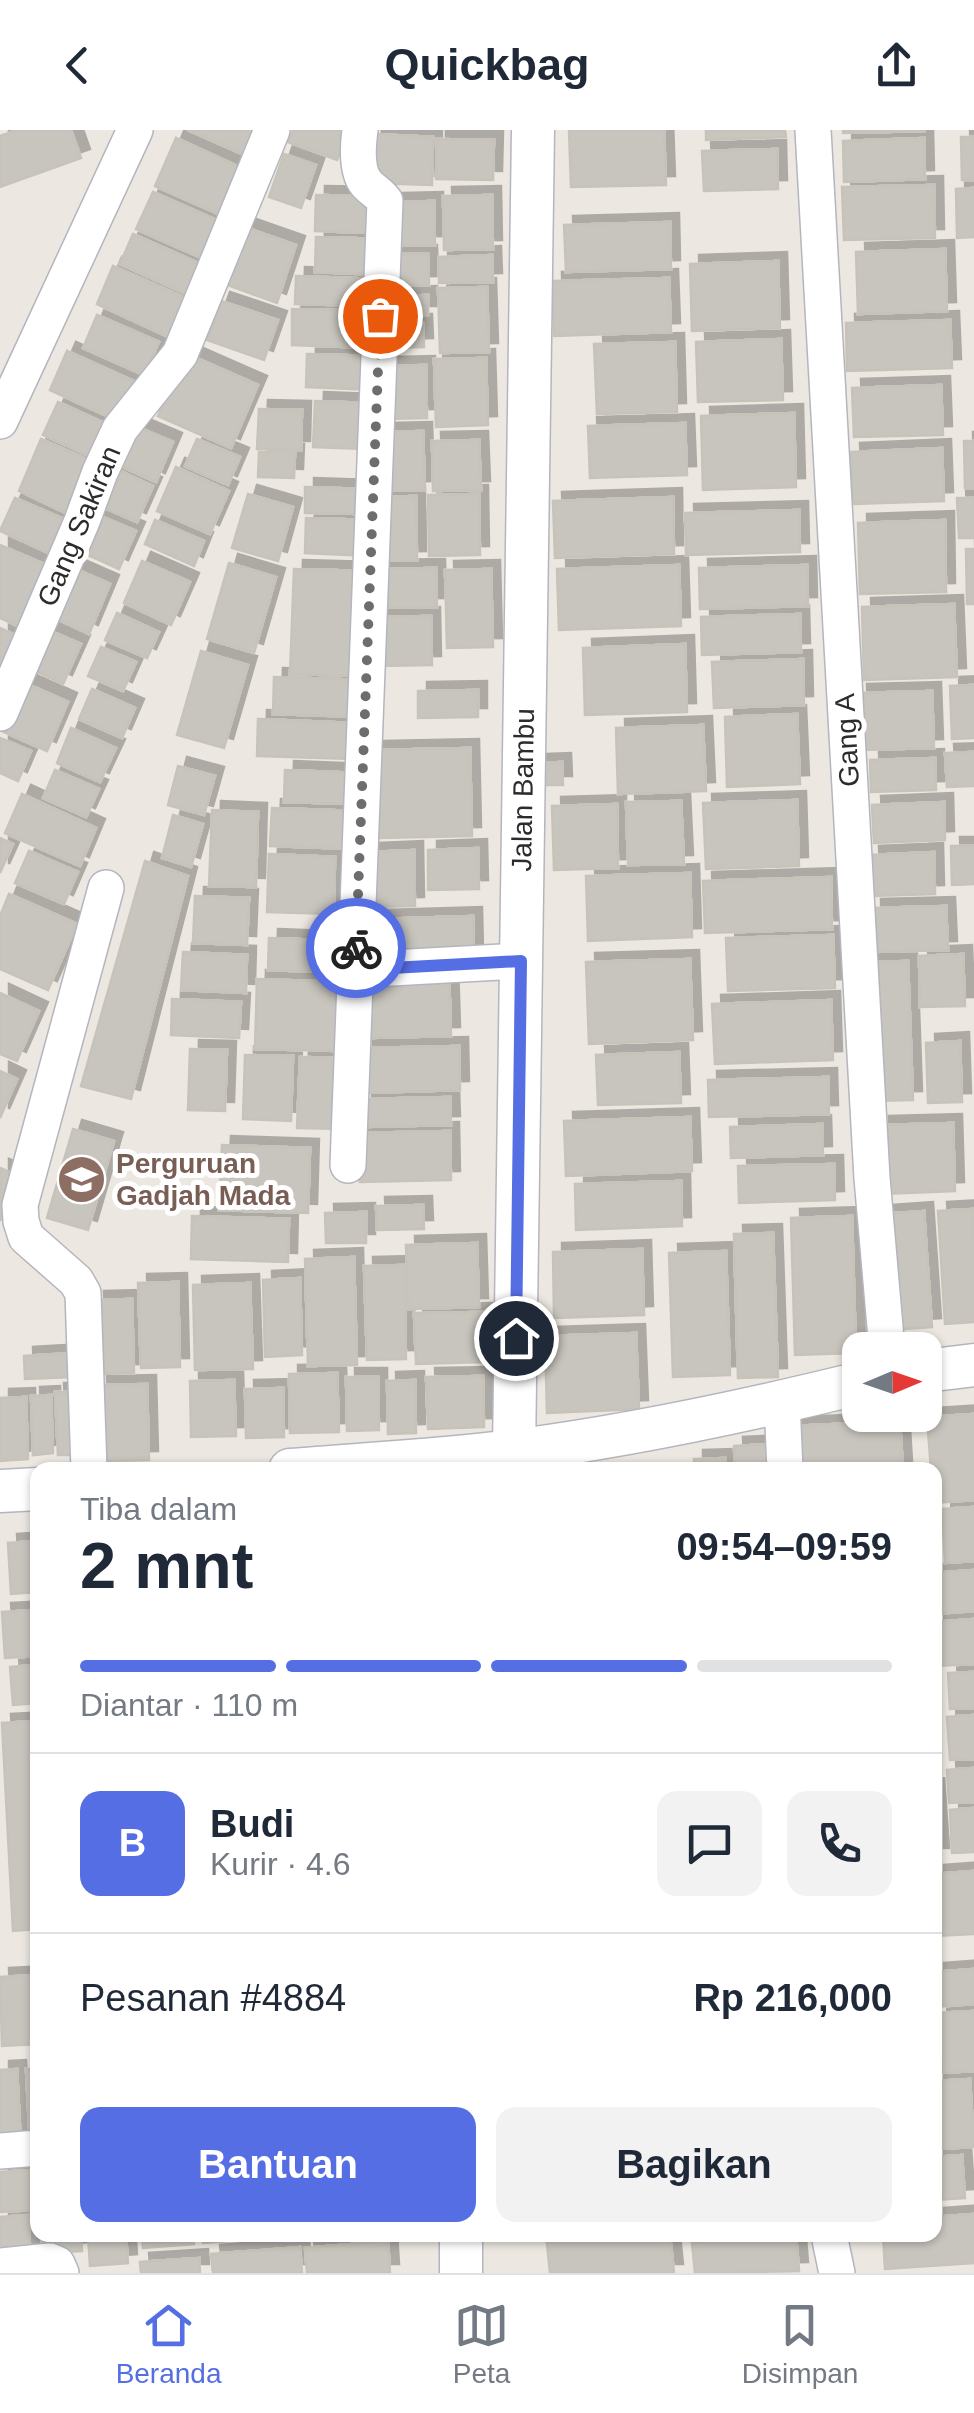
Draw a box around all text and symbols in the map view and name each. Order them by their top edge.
icon: back [50,38,105,93]
icon: share [869,38,924,93]
text: Quickbag [384,39,590,90]
pin [338,274,423,359]
icon: bag [353,289,408,344]
street label: Gang Sakiran [31,441,127,611]
street label: Gang A [829,692,865,787]
street label: Jalan Bambu [506,708,540,872]
courier [306,898,406,998]
icon: bike [329,921,384,976]
place label: Perguruan Gadjah Mada [116,1148,291,1211]
school or university icon: Perguruan Gadjah Mada [55,1153,107,1205]
pin [474,1296,559,1381]
icon: home [489,1311,544,1366]
north arrow [842,1332,942,1432]
map controls [842,1332,942,1432]
text: Tiba dalam [80,1491,237,1527]
text: 09:54–09:59 [676,1526,892,1568]
text: 2 mnt [80,1529,253,1602]
text: Diantar · 110 m [80,1687,298,1723]
button: chat [657,1791,762,1896]
button: phone [787,1791,892,1896]
text: Budi [210,1803,294,1845]
text: B [119,1822,146,1864]
text: Kurir · 4.6 [210,1846,350,1882]
text: Pesanan #4884 [80,1977,346,2019]
text: Rp 216,000 [693,1977,892,2019]
button: Bantuan [80,2107,476,2222]
button: Bagikan [496,2107,892,2222]
tab: Beranda [116,2298,222,2390]
tab: Peta [453,2298,510,2390]
tab: Disimpan [742,2298,858,2390]

